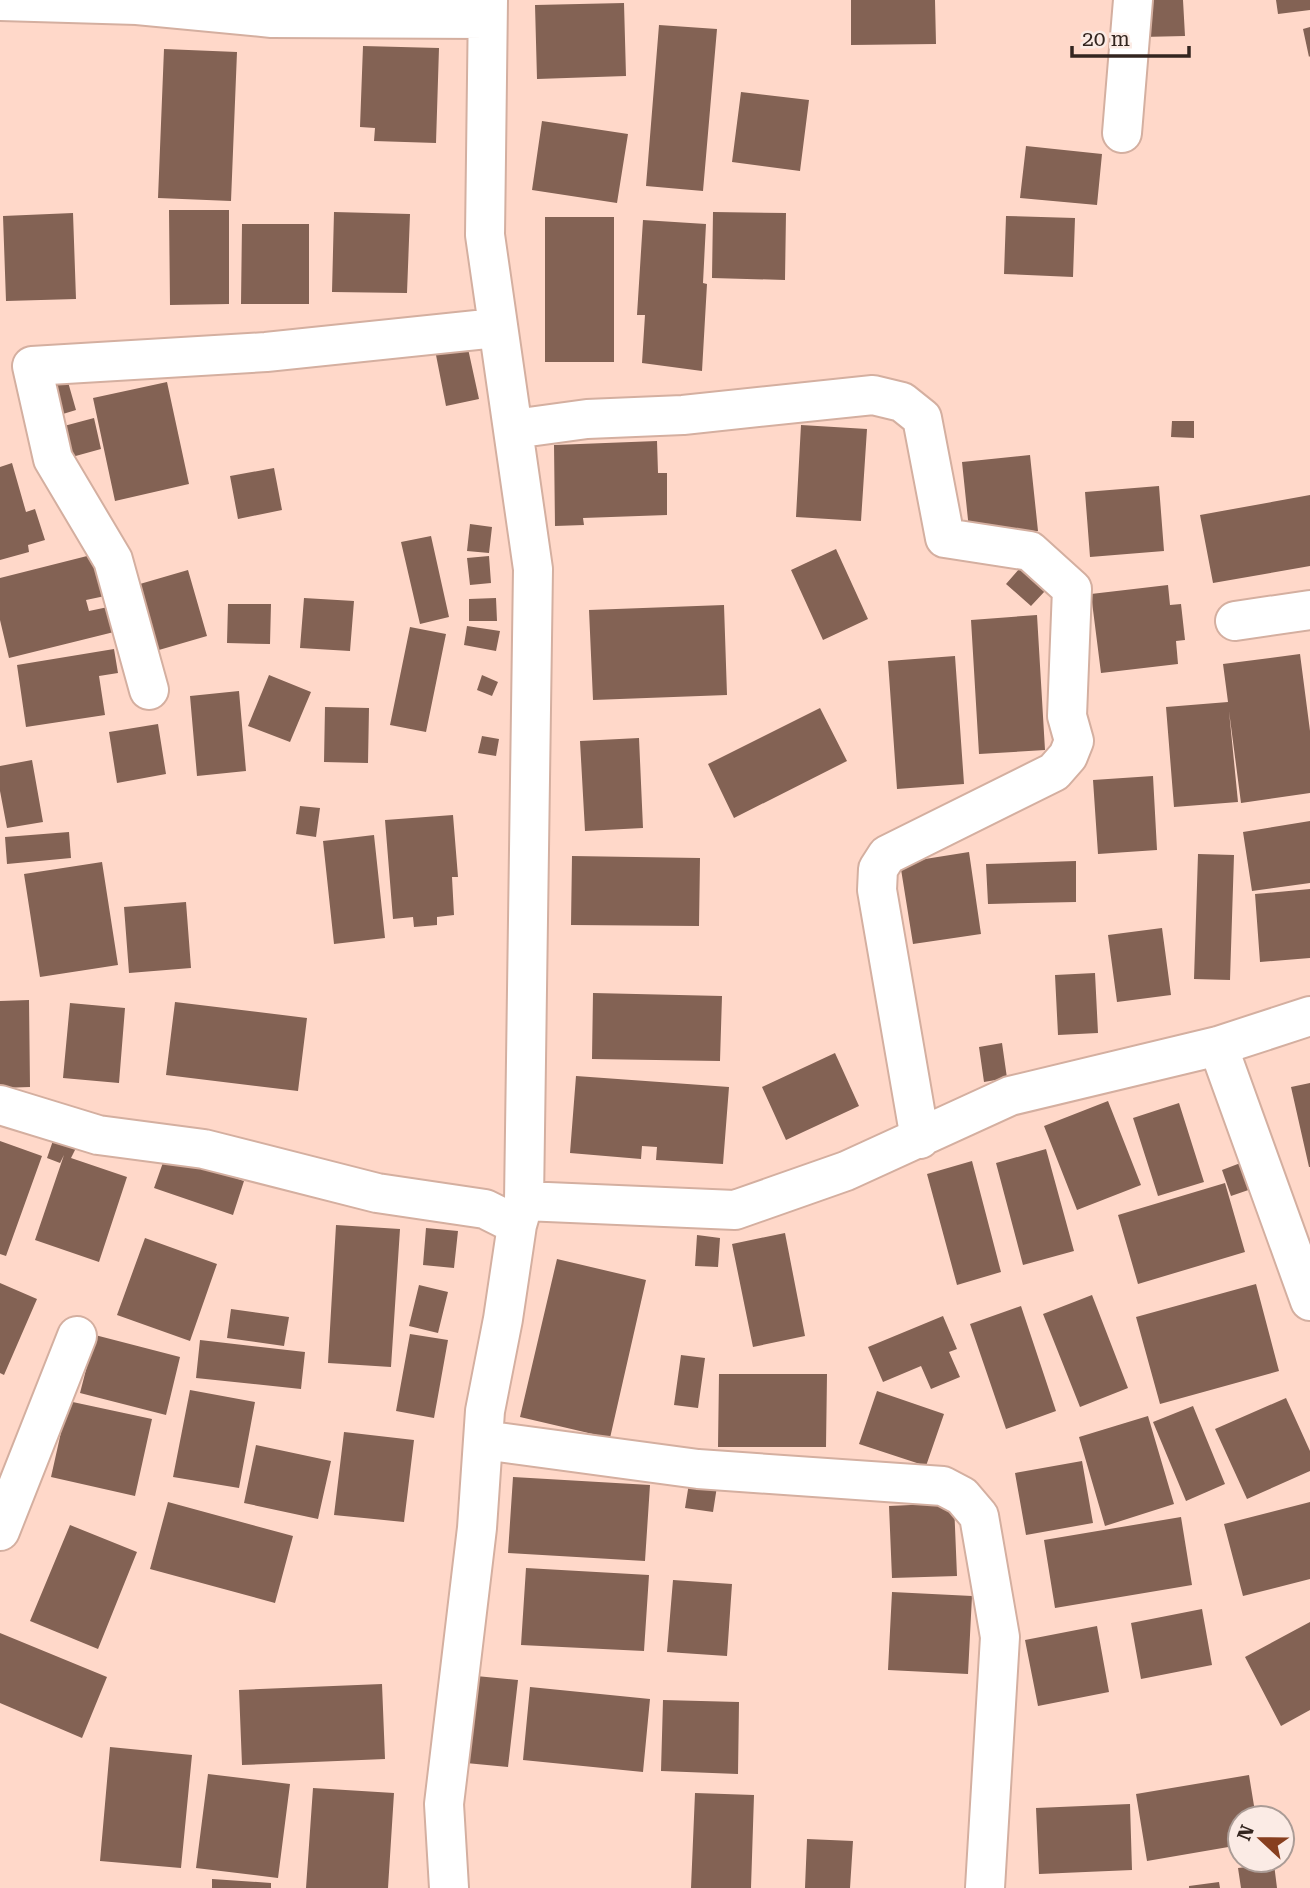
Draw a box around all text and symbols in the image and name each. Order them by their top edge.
scale bar [1072,14,1189,58]
text: 20 m [1082,27,1130,51]
north arrow [1226,1804,1296,1874]
text: N [1232,1821,1259,1844]

